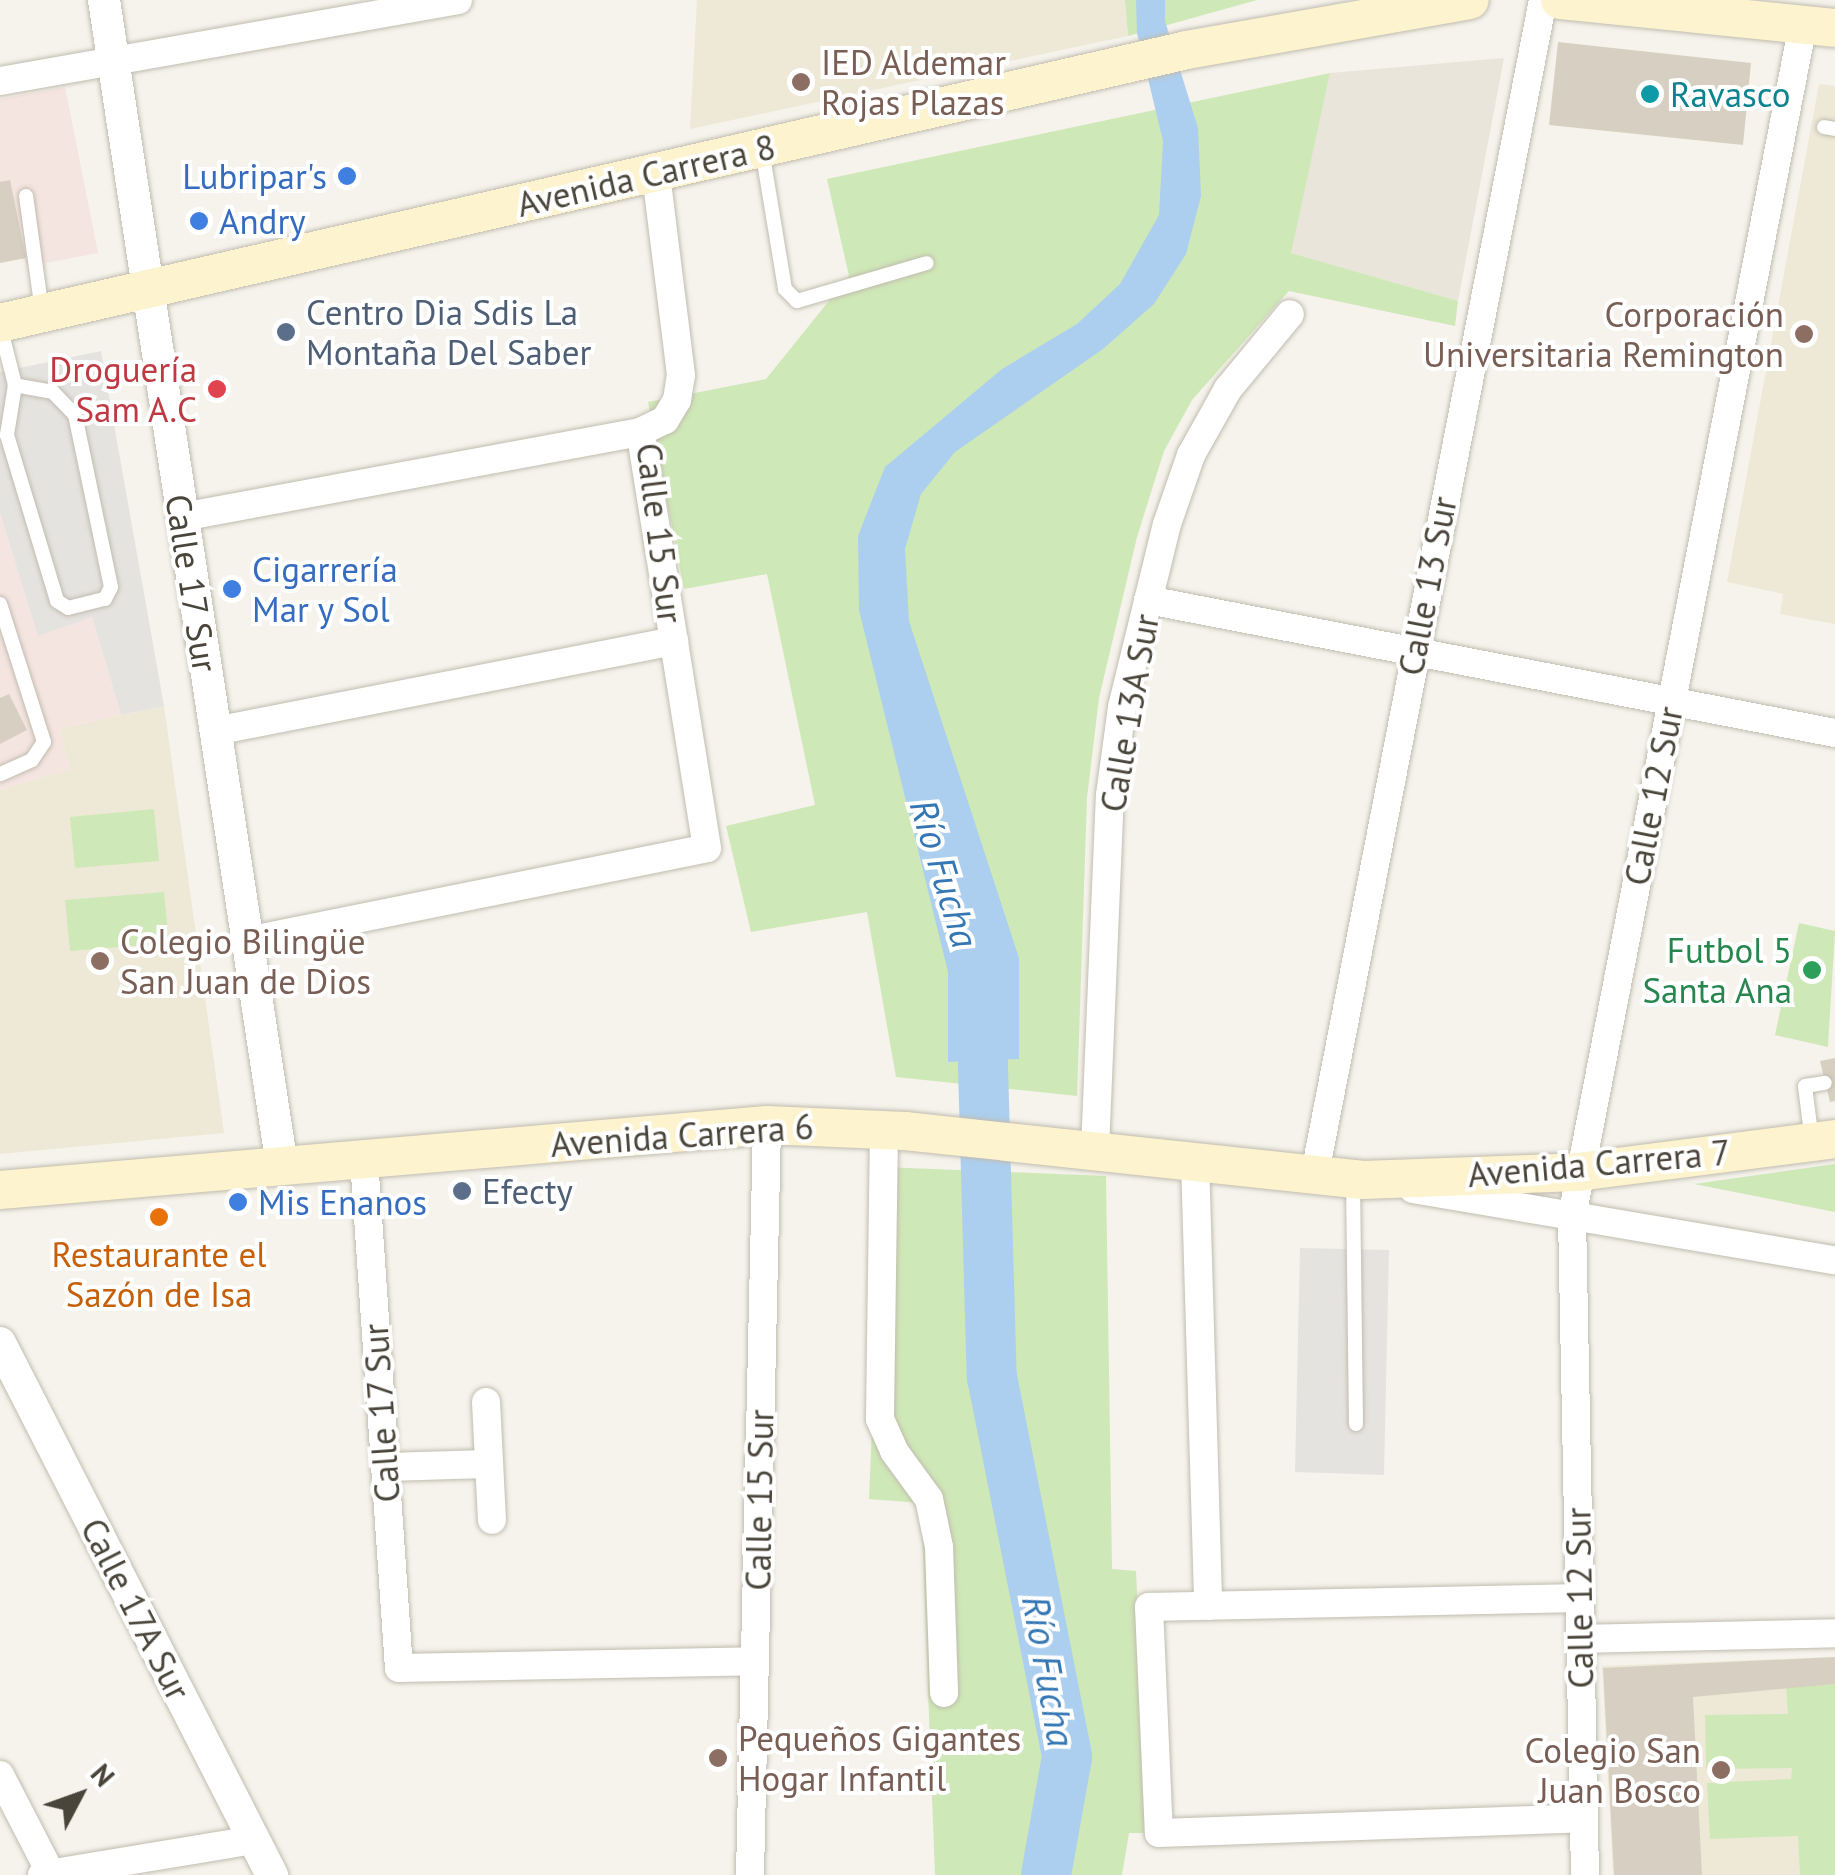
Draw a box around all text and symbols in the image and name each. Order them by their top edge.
place label: IED Aldemar Rojas Plazas [821,41,1007,123]
marker: IED Aldemar Rojas Plazas [790,71,812,93]
place label: Ravasco [1670,73,1791,115]
marker: Ravasco [1639,83,1661,105]
street label: Avenida Carrera 8 [513,125,779,225]
place label: Lubripar's [182,155,327,197]
marker: Lubripar's [336,165,358,187]
place label: Andry [219,200,306,242]
marker: Andry [188,210,210,232]
place label: Centro Dia Sdis La Montaña Del Saber [306,291,591,373]
place label: Corporación Universitaria Remington [1423,293,1784,375]
marker: Centro Dia Sdis La Montaña Del Saber [275,321,297,343]
marker: Corporación Universitaria Remington [1793,323,1815,345]
place label: Droguería Sam A.C [49,348,197,430]
marker: Droguería Sam A.C [206,378,228,400]
street label: Calle 15 Sur [628,441,692,625]
street label: Calle 17 Sur [157,490,227,676]
street label: Calle 13 Sur [1389,493,1465,679]
place label: Cigarrería Mar y Sol [252,548,398,630]
marker: Cigarrería Mar y Sol [221,578,243,600]
street label: Calle 13A Sur [1091,610,1167,816]
street label: Calle 12 Sur [1615,703,1691,889]
water label: Río Fucha [901,793,989,953]
place label: Colegio Bilingüe San Juan de Dios [120,920,371,1002]
place label: Futbol 5 Santa Ana [1641,929,1792,1011]
marker: Colegio Bilingüe San Juan de Dios [89,950,111,972]
marker: Futbol 5 Santa Ana [1801,959,1823,981]
street label: Avenida Carrera 6 [549,1105,815,1165]
street label: Avenida Carrera 7 [1466,1131,1732,1195]
place label: Efecty [482,1170,573,1212]
marker: Efecty [451,1180,473,1202]
place label: Mis Enanos [258,1181,427,1223]
marker: Mis Enanos [227,1191,249,1213]
marker: Restaurante el Sazón de Isa [148,1206,170,1228]
place label: Restaurante el Sazón de Isa [52,1233,266,1315]
street label: Calle 17 Sur [354,1321,408,1505]
street label: Calle 15 Sur [736,1409,782,1591]
street label: Calle 12 Sur [1556,1507,1602,1689]
street label: Calle 17A Sur [72,1511,200,1707]
water label: Río Fucha [1013,1592,1085,1750]
place label: Pequeños Gigantes Hogar Infantil [738,1717,1021,1799]
place label: Colegio San Juan Bosco [1524,1729,1701,1811]
north arrow [30,1745,130,1845]
marker: Pequeños Gigantes Hogar Infantil [707,1747,729,1769]
text: N [83,1756,123,1794]
marker: Colegio San Juan Bosco [1710,1759,1732,1781]

